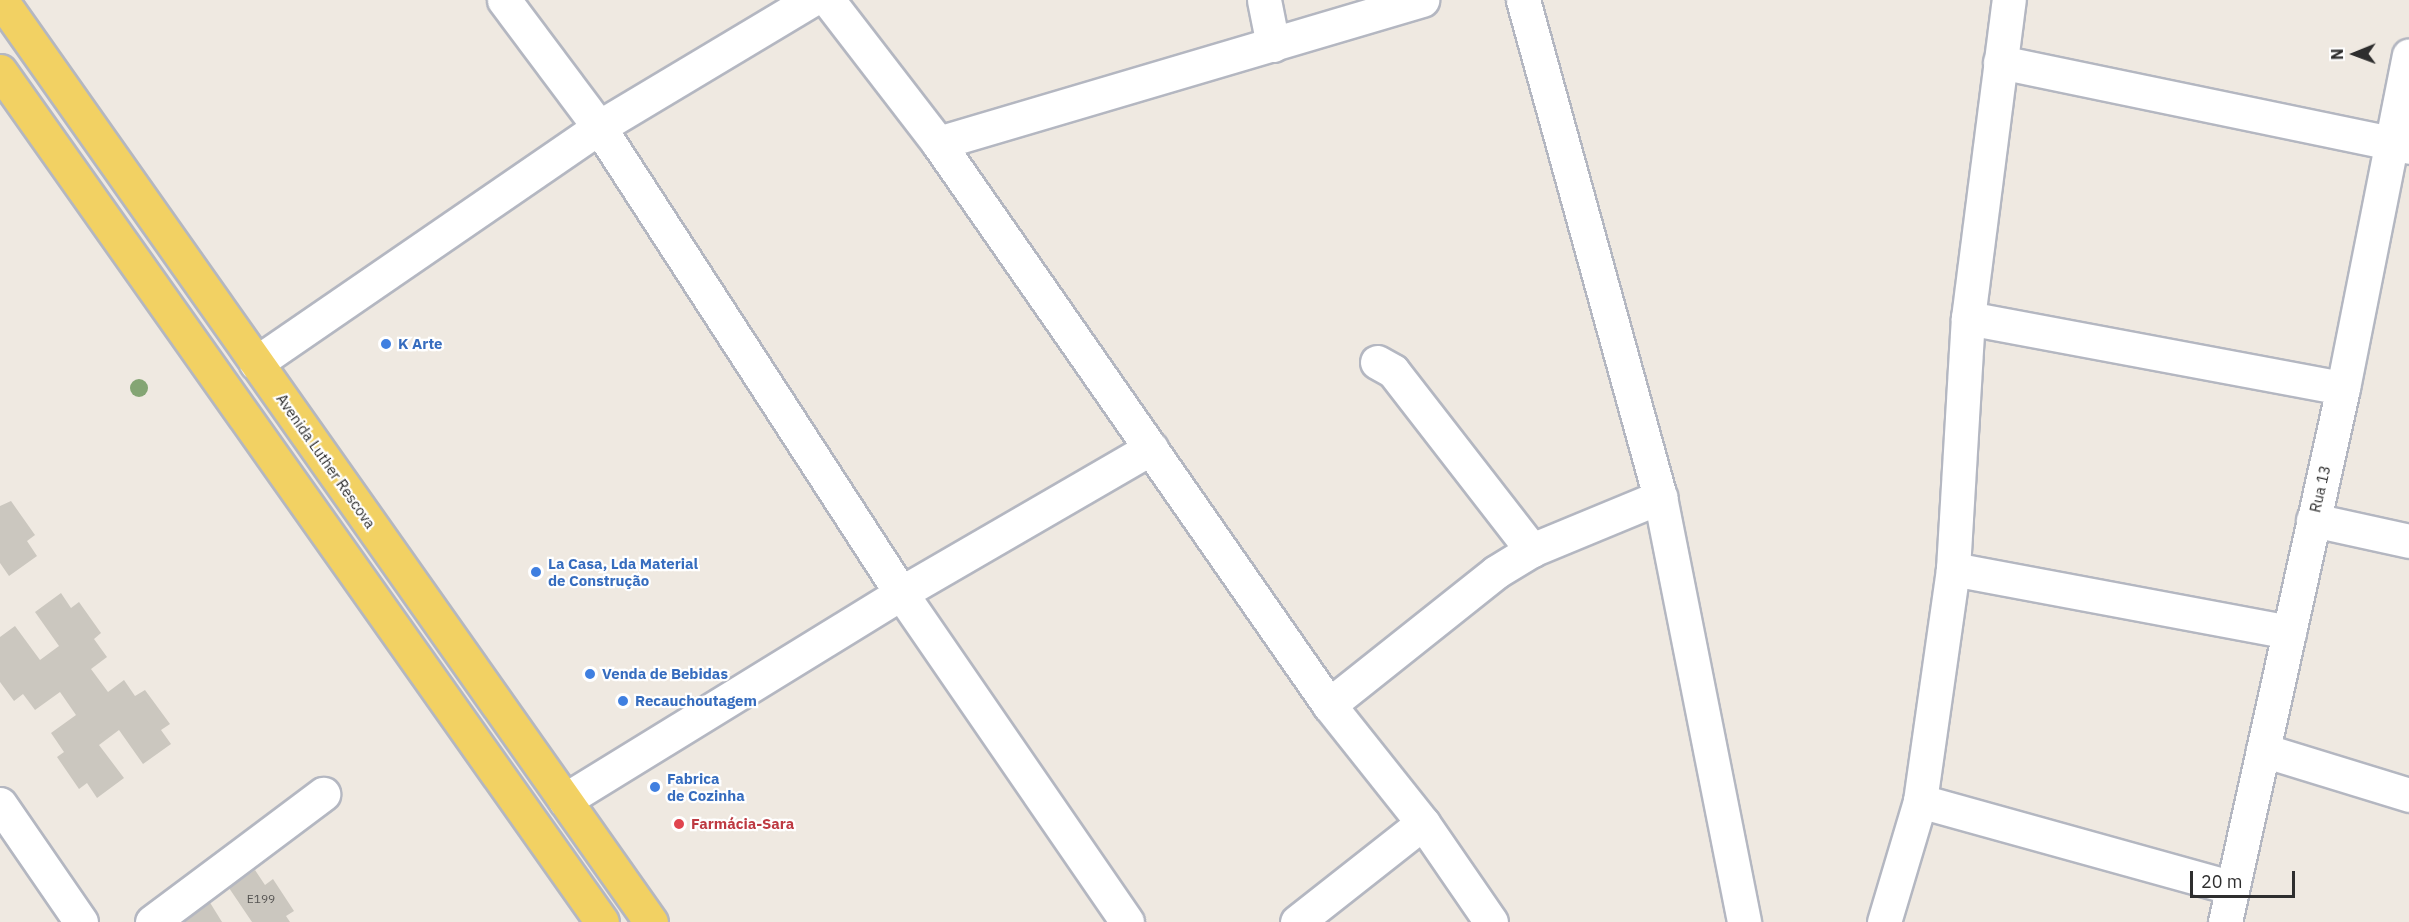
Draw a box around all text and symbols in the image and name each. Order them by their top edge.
north arrow [2325,24,2385,84]
text: N [2327,48,2347,60]
place label: K Arte [398,335,442,353]
marker: K Arte [379,337,393,351]
street label: Avenida Luther Rescova [273,390,379,532]
street label: Rua 13 [2306,464,2334,514]
place label: La Casa, Lda Material de Construção [548,554,698,589]
marker: La Casa, Lda Material de Construção [529,565,543,579]
place label: Venda de Bebidas [602,665,728,683]
marker: Venda de Bebidas [583,667,597,681]
place label: Recauchoutagem [635,692,757,710]
marker: Recauchoutagem [616,694,630,708]
place label: Fabrica de Cozinha [667,769,745,804]
marker: Fabrica de Cozinha [648,780,662,794]
place label: Farmácia-Sara [691,815,794,833]
marker: Farmácia-Sara [672,817,686,831]
scale bar [2193,859,2298,897]
text: 20 m [2201,870,2243,893]
house number: E199 [247,892,275,906]

